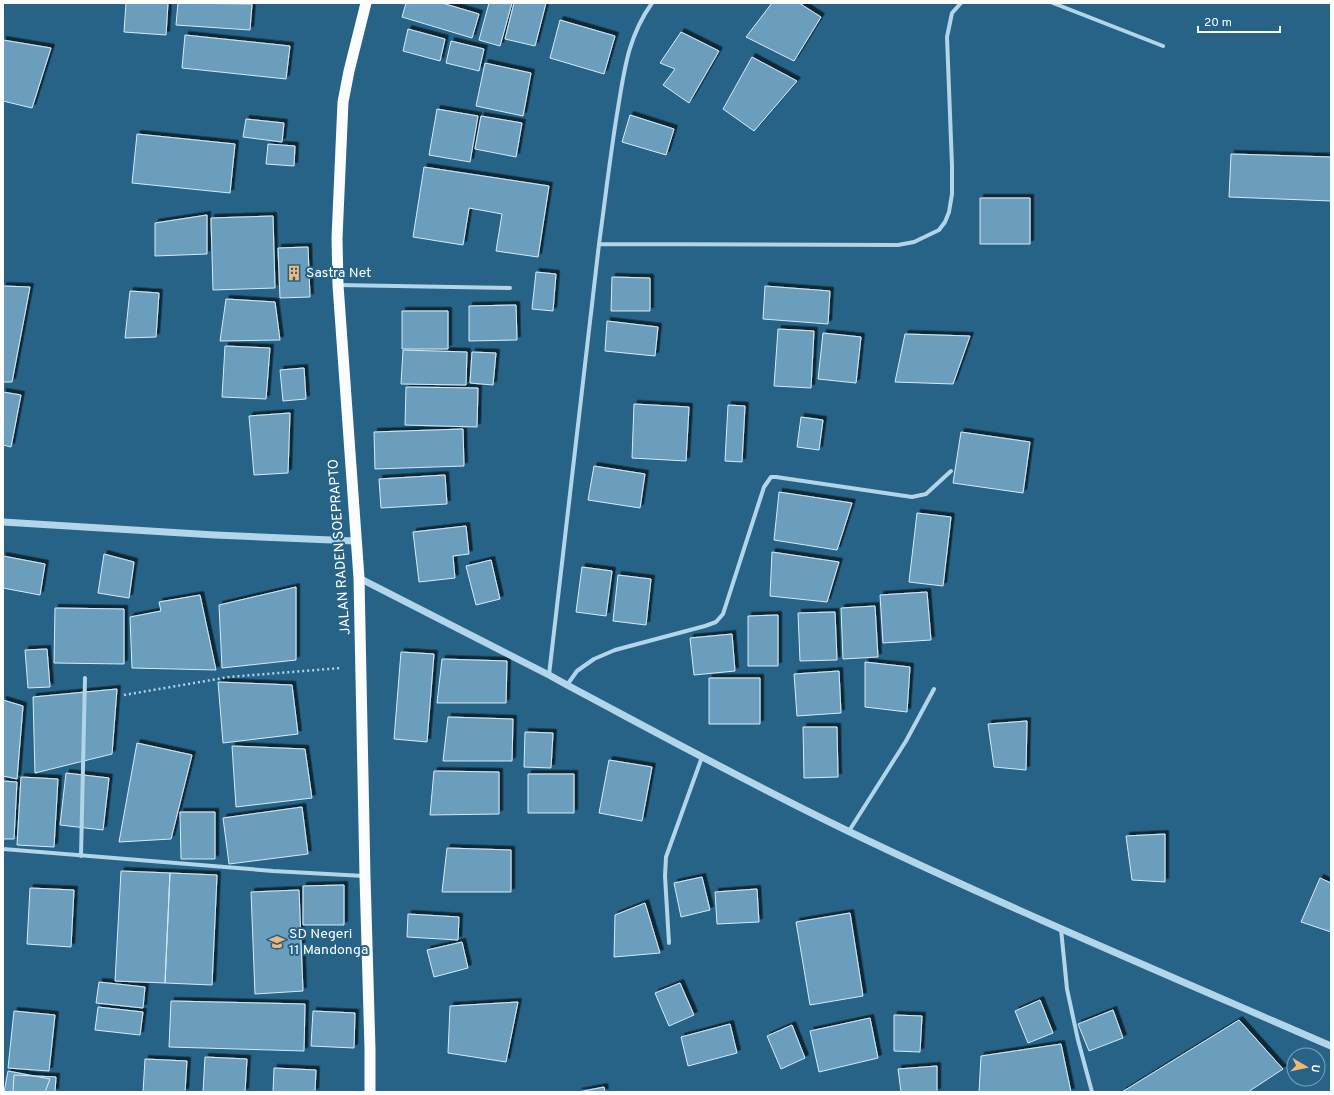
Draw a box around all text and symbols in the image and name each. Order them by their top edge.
scale bar [1198,8,1280,34]
text: 20 m [1204,15,1232,31]
building icon: Sastra Net [285,264,303,282]
place label: Sastra Net [306,265,371,282]
street label: JALAN RADEN SOEPRAPTO [325,458,355,636]
place label: SD Negeri 11 Mandonga [289,926,368,959]
school or university icon: SD Negeri 11 Mandonga [268,933,286,951]
north arrow [1286,1047,1326,1087]
text: U [1307,1063,1322,1073]

